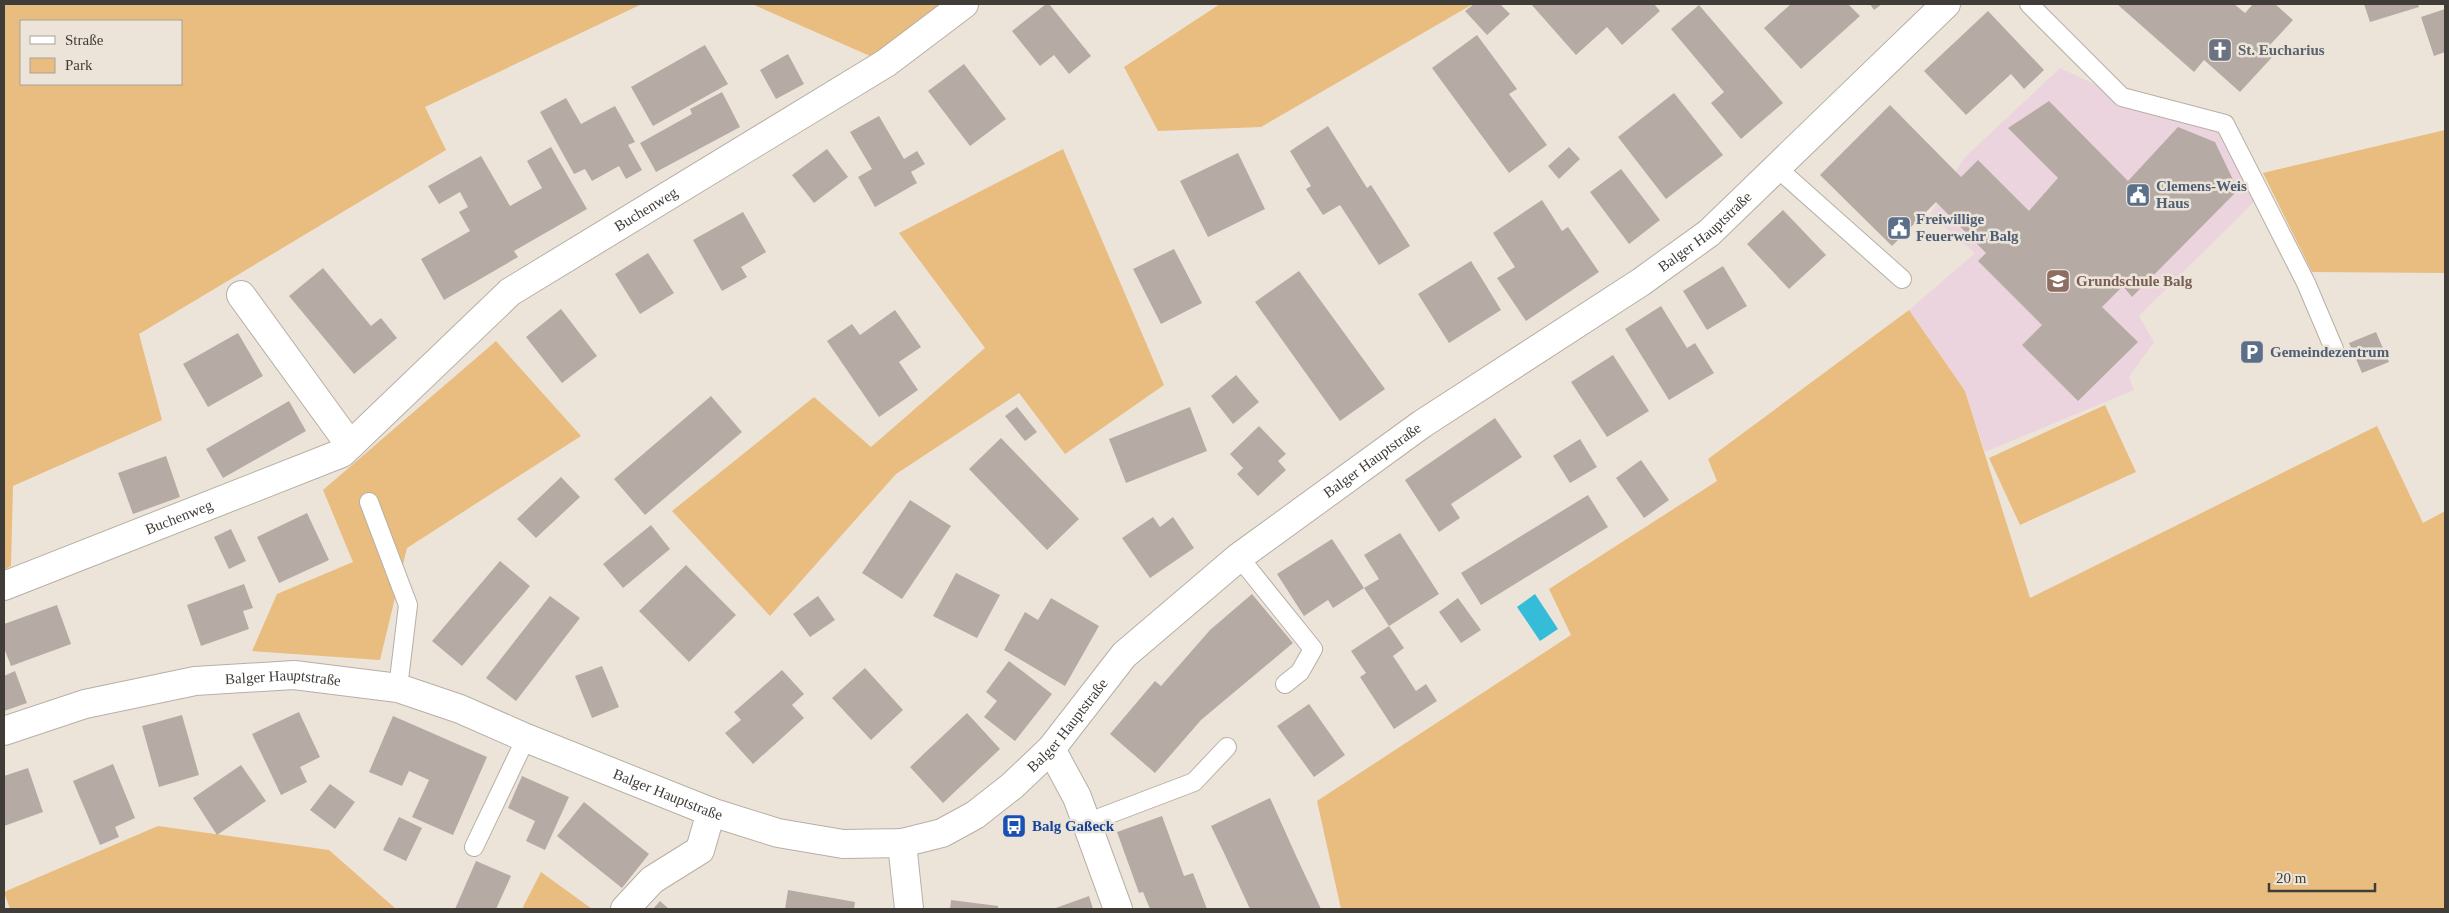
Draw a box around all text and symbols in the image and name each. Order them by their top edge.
legend [20,20,182,85]
text: Straße [65,32,104,48]
church icon: St. Eucharius [2207,37,2233,63]
place label: St. Eucharius [2238,42,2325,58]
text: Park [65,57,93,73]
place label: Clemens-Weis Haus [2156,178,2247,211]
public building icon: Clemens-Weis Haus [2125,182,2151,208]
street label: Buchenweg [611,184,681,235]
street label: Balger Hauptstraße [1655,188,1755,275]
place label: Freiwillige Feuerwehr Balg [1916,211,2019,244]
public building icon: Freiwillige Feuerwehr Balg [1886,215,1912,241]
school or university icon: Grundschule Balg [2045,268,2071,294]
place label: Grundschule Balg [2076,273,2193,289]
parking icon: Gemeindezentrum [2239,339,2265,365]
place label: Gemeindezentrum [2270,344,2390,360]
street label: Balger Hauptstraße [1320,419,1424,501]
street label: Buchenweg [143,497,215,538]
street label: Balger Hauptstraße [225,667,342,689]
street label: Balger Hauptstraße [1024,675,1111,775]
street label: Balger Hauptstraße [611,766,725,823]
bus stop icon: Balg Gaßeck [1001,813,1027,839]
place label: Balg Gaßeck [1032,818,1115,834]
scale bar [2269,860,2375,892]
text: 20 m [2276,870,2307,886]

